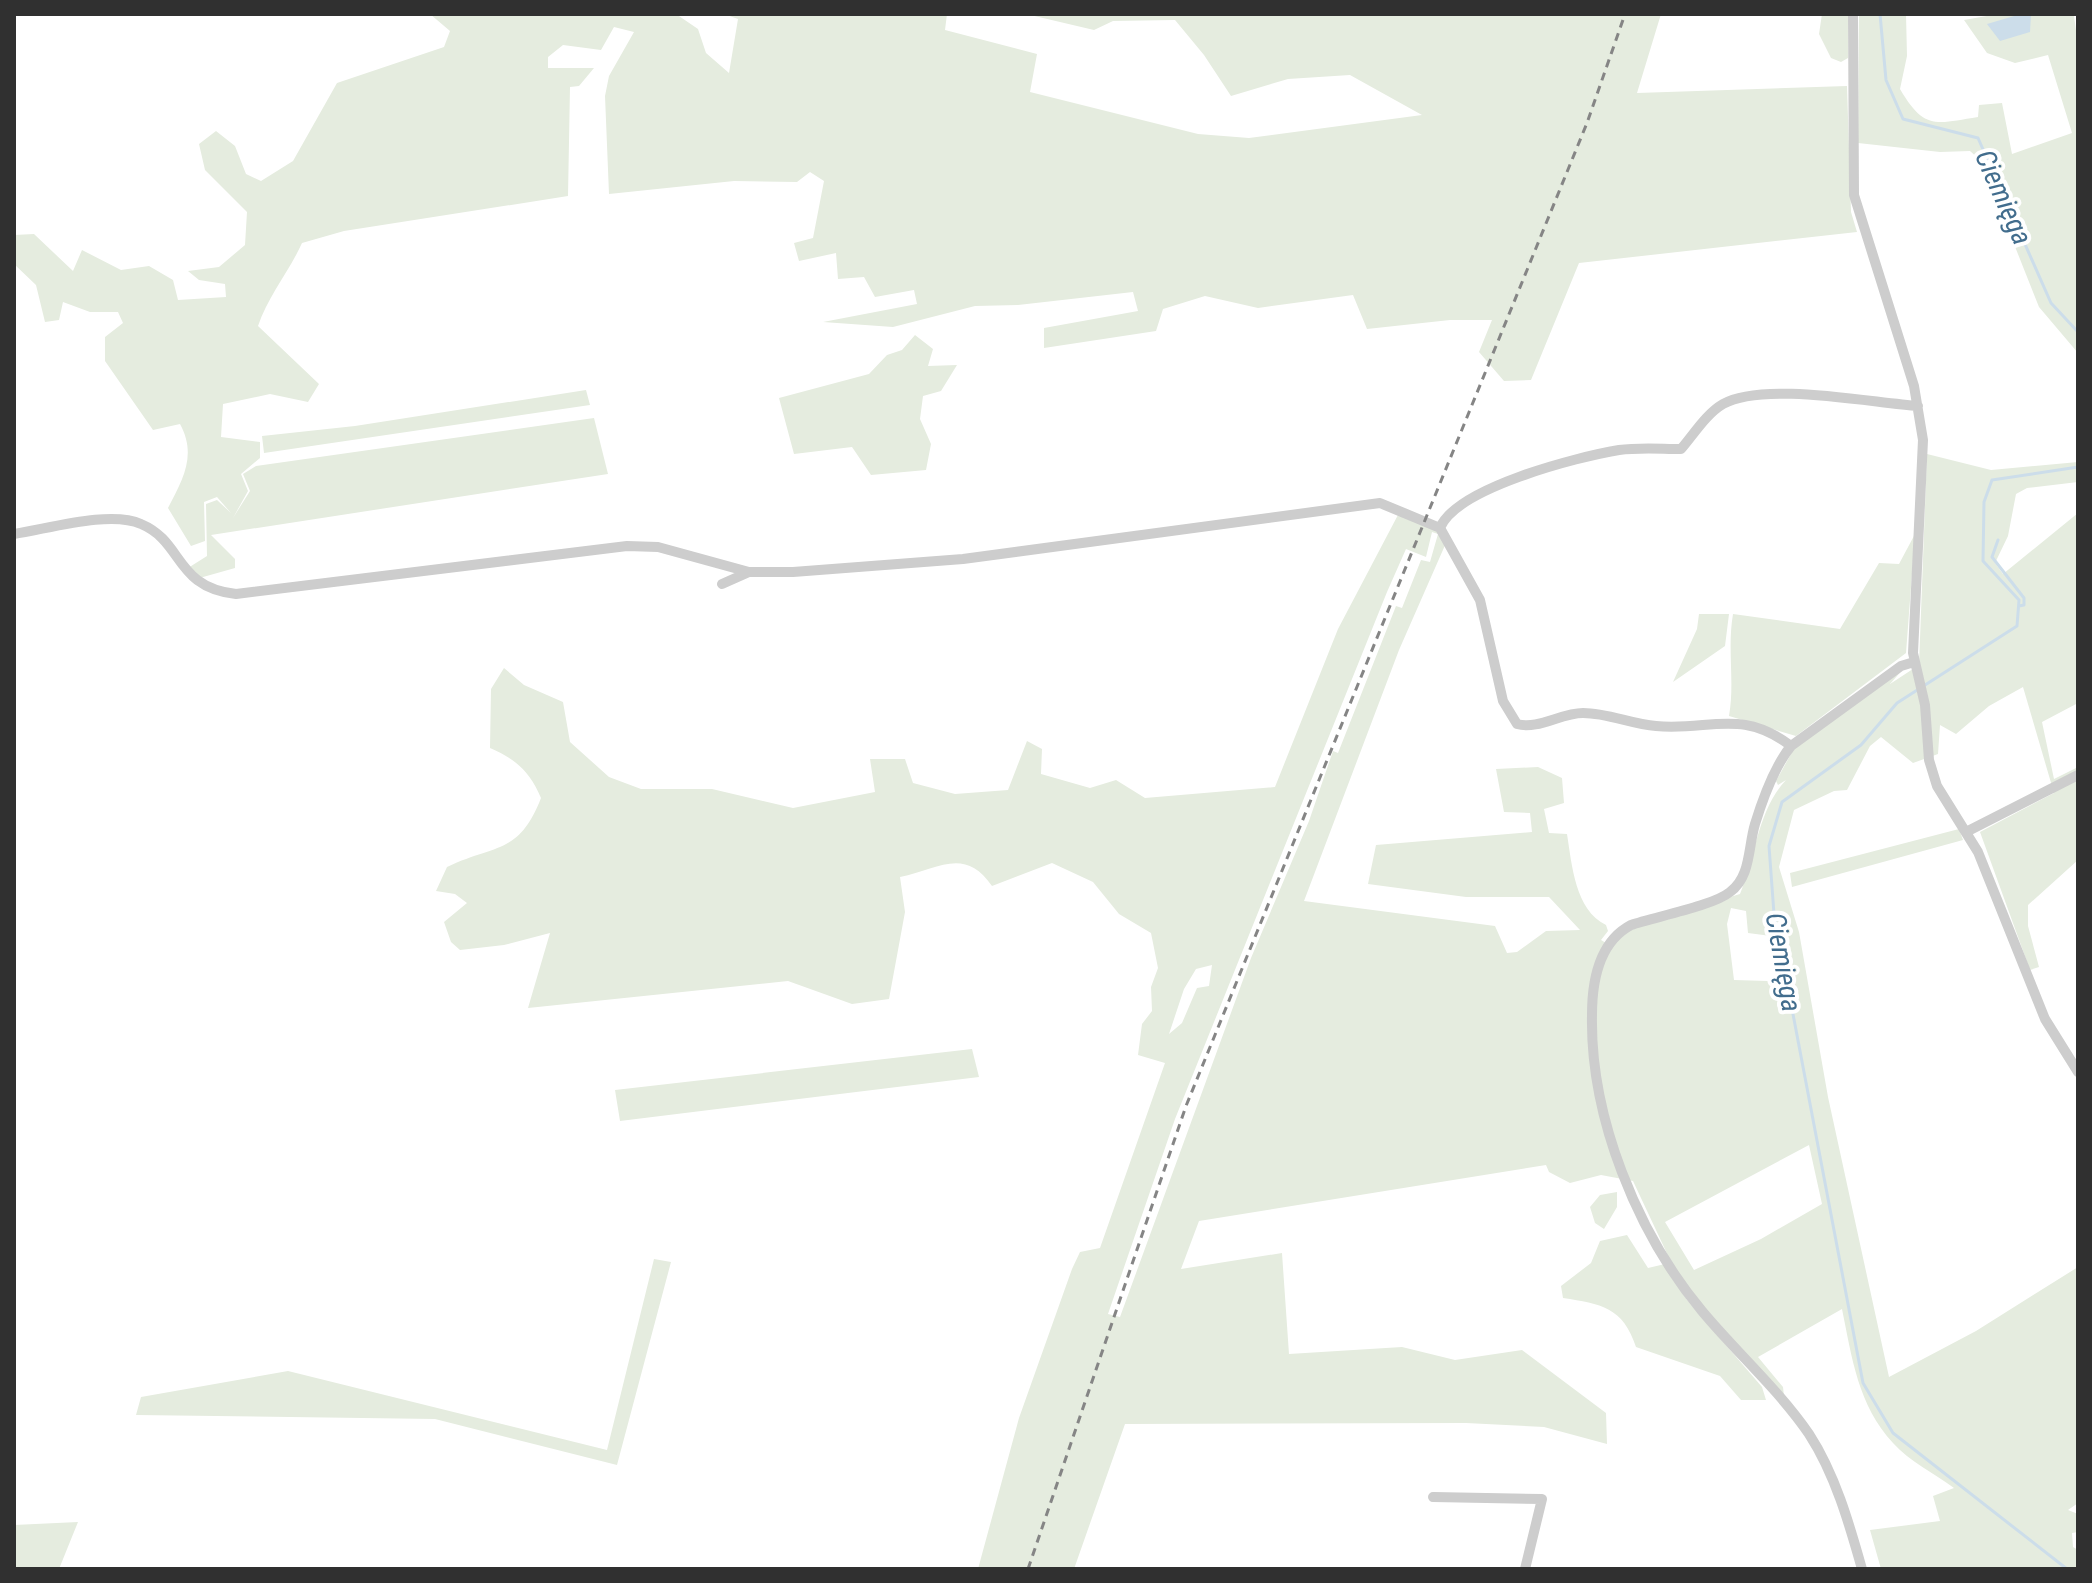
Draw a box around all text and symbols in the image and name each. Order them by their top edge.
water label: Ciemięga [1968,145,2039,250]
water label: Ciemięga [1759,910,1808,1014]

